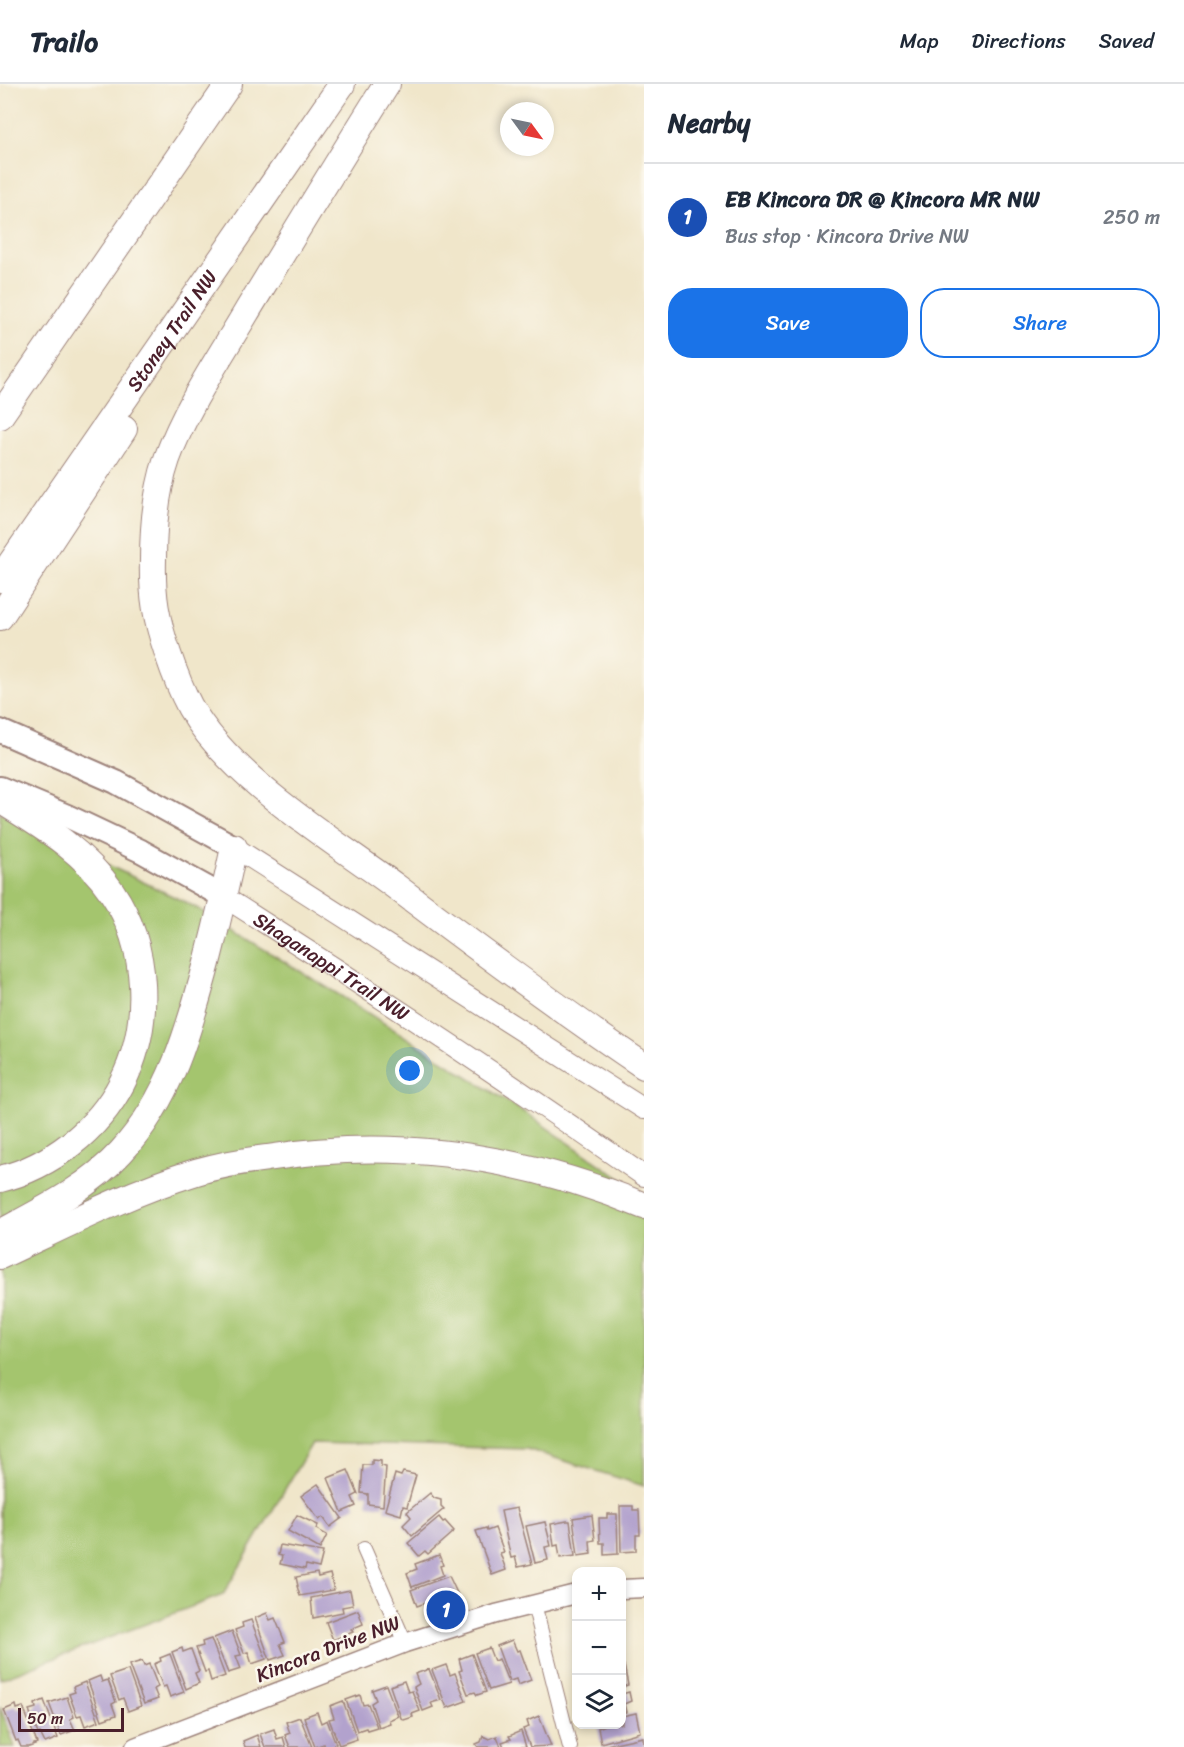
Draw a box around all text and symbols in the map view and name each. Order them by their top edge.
text: Trailo [30,17,98,66]
text: Map [900,22,938,60]
text: Directions [971,22,1066,60]
text: Saved [1099,22,1154,60]
text: Nearby [668,100,750,146]
north arrow [500,102,554,156]
text: EB Kincora DR @ Kincora MR NW [725,180,1039,219]
text: 1 [683,200,692,235]
text: 250 m [1103,200,1160,235]
text: Bus stop · Kincora Drive NW [725,219,969,254]
street label: Stoney Trail NW [117,262,226,399]
button: Save [668,288,908,358]
button: Share [920,288,1160,358]
street label: Shaganappi Trail NW [246,902,417,1030]
your location [395,1056,424,1085]
map controls [572,1567,626,1729]
button: + [572,1567,626,1621]
pin: 1 [426,1588,466,1633]
street label: Kincora Drive NW [251,1605,405,1693]
button: − [572,1621,626,1675]
button: layers [572,1675,626,1729]
text: 50 m [27,1704,63,1733]
scale bar [18,1705,124,1732]

